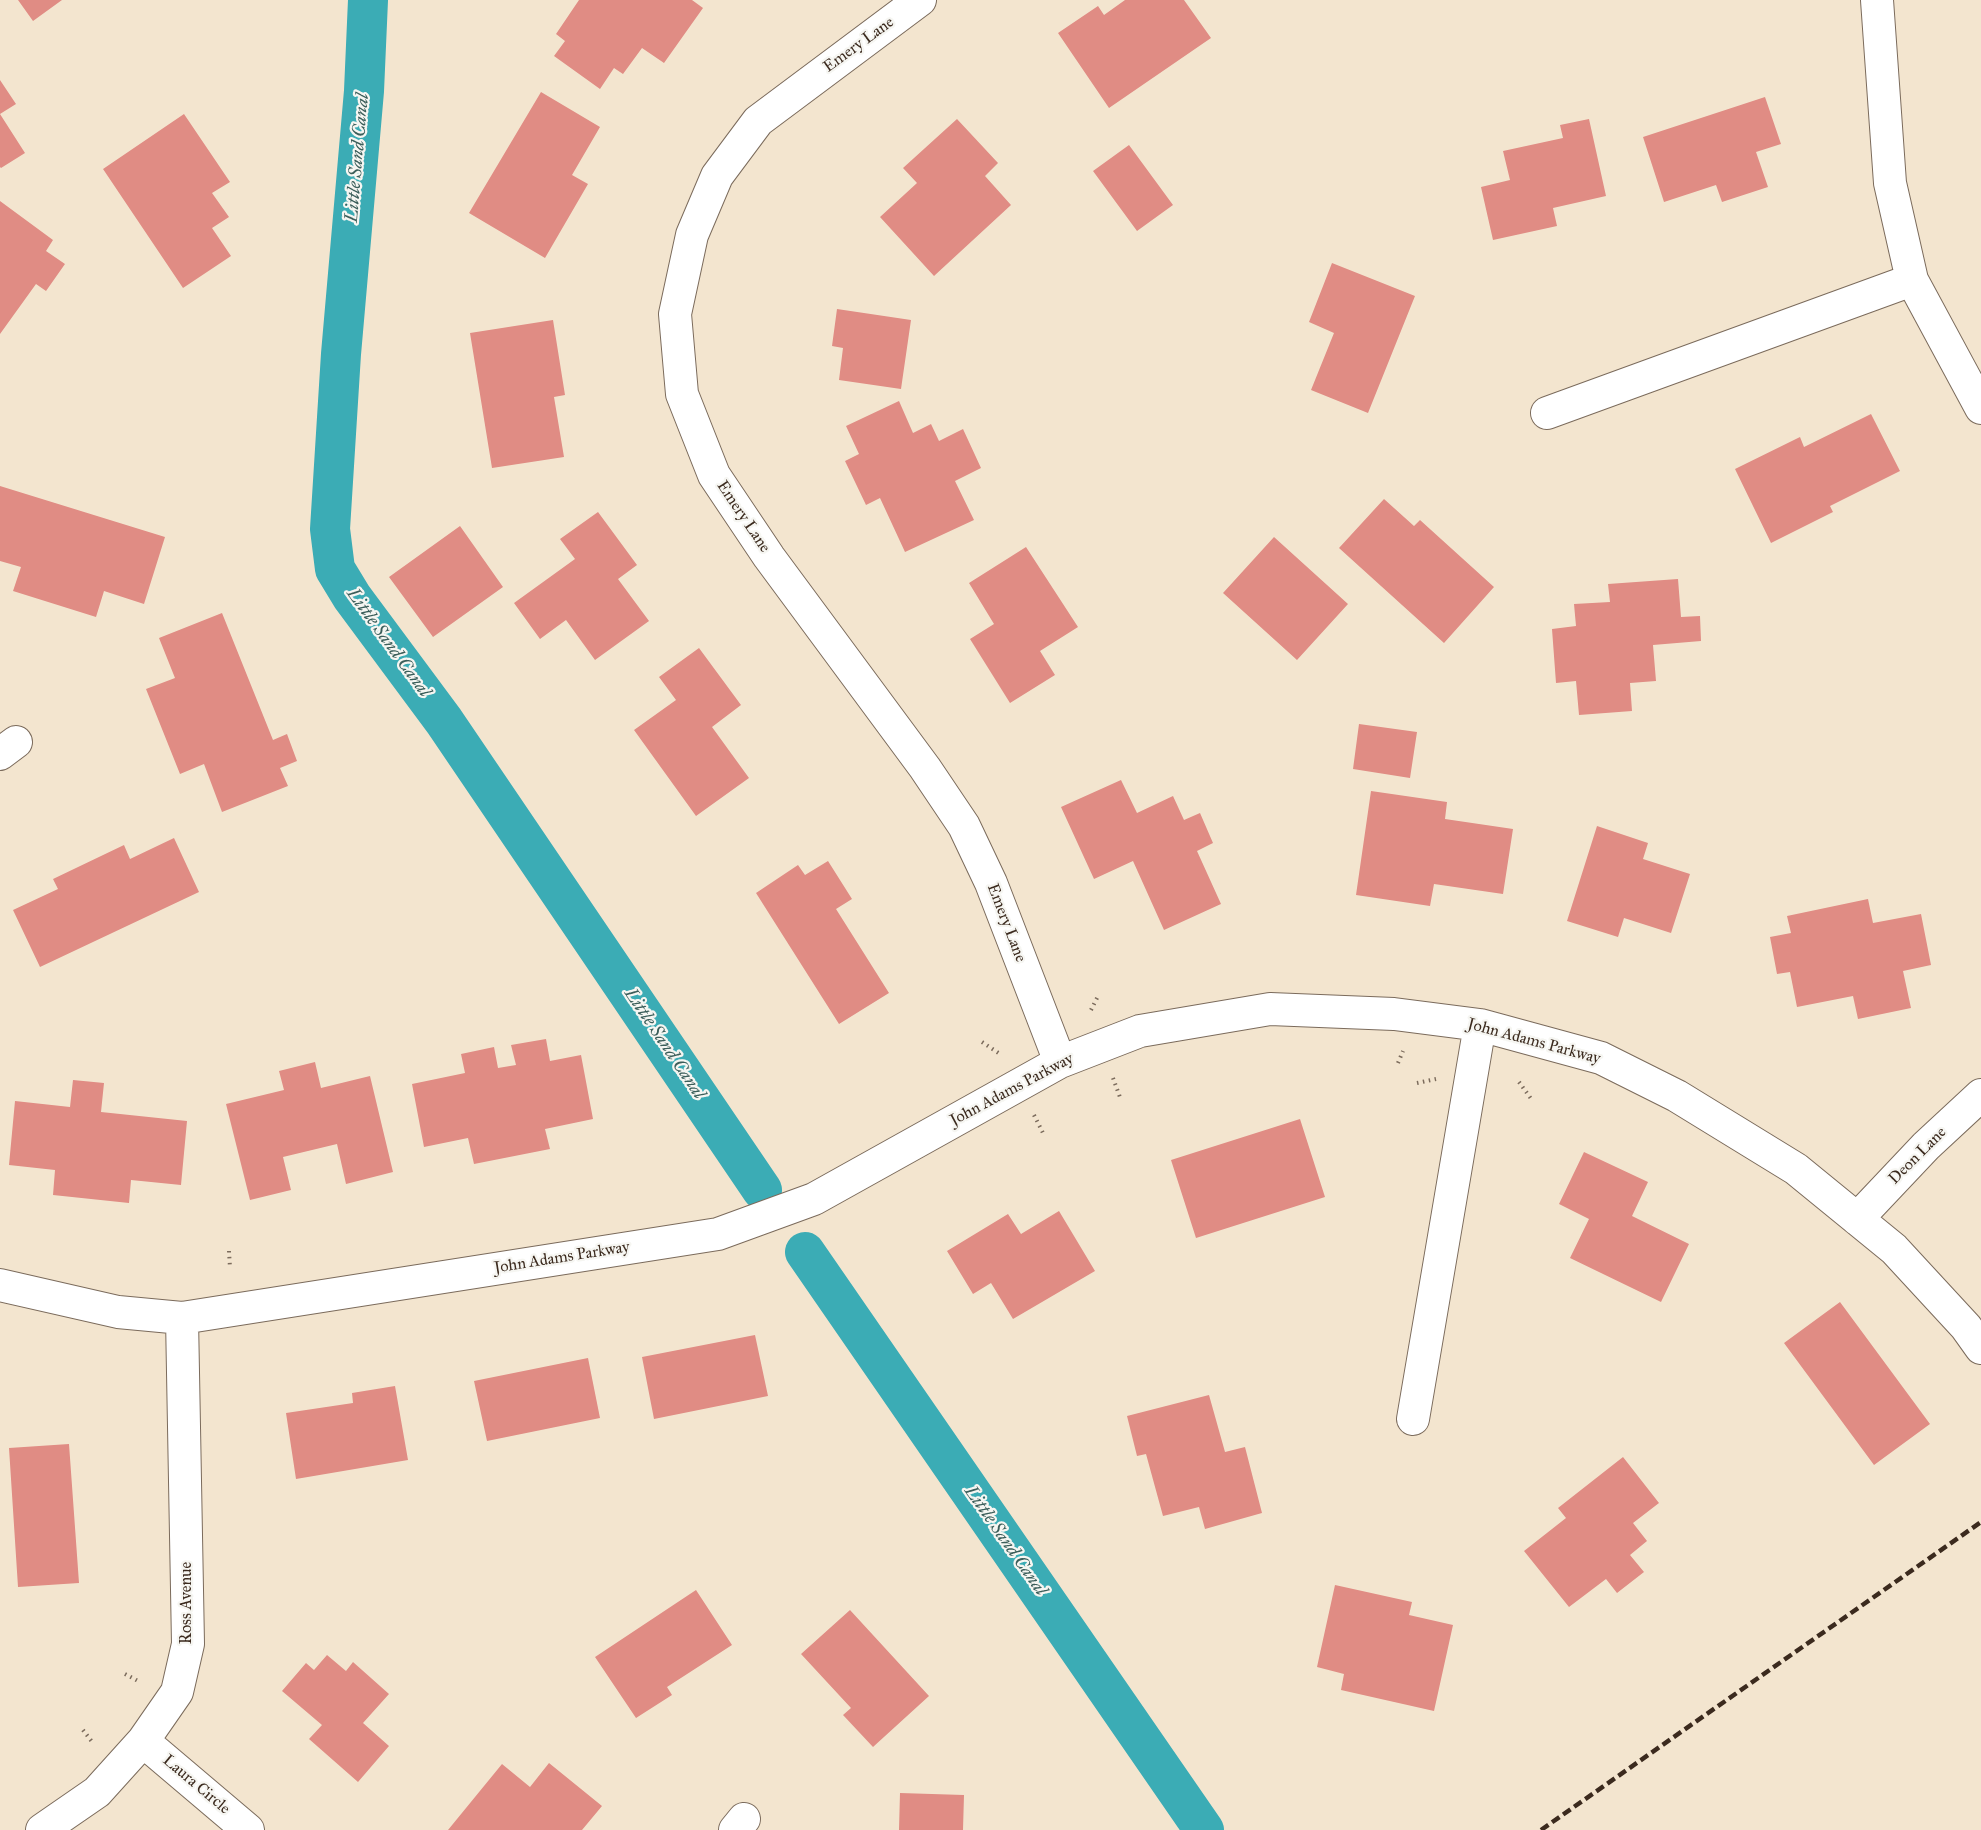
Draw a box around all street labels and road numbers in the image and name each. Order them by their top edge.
street label: Emery Lane [820,13,898,77]
street label: Emery Lane [712,477,774,557]
street label: Emery Lane [982,881,1030,965]
street label: John Adams Parkway [1465,1015,1603,1069]
street label: John Adams Parkway [947,1049,1077,1131]
street label: Deon Lane [1885,1123,1951,1189]
street label: John Adams Parkway [493,1238,631,1278]
street label: Ross Avenue [177,1562,197,1644]
street label: Laura Circle [158,1751,234,1819]

